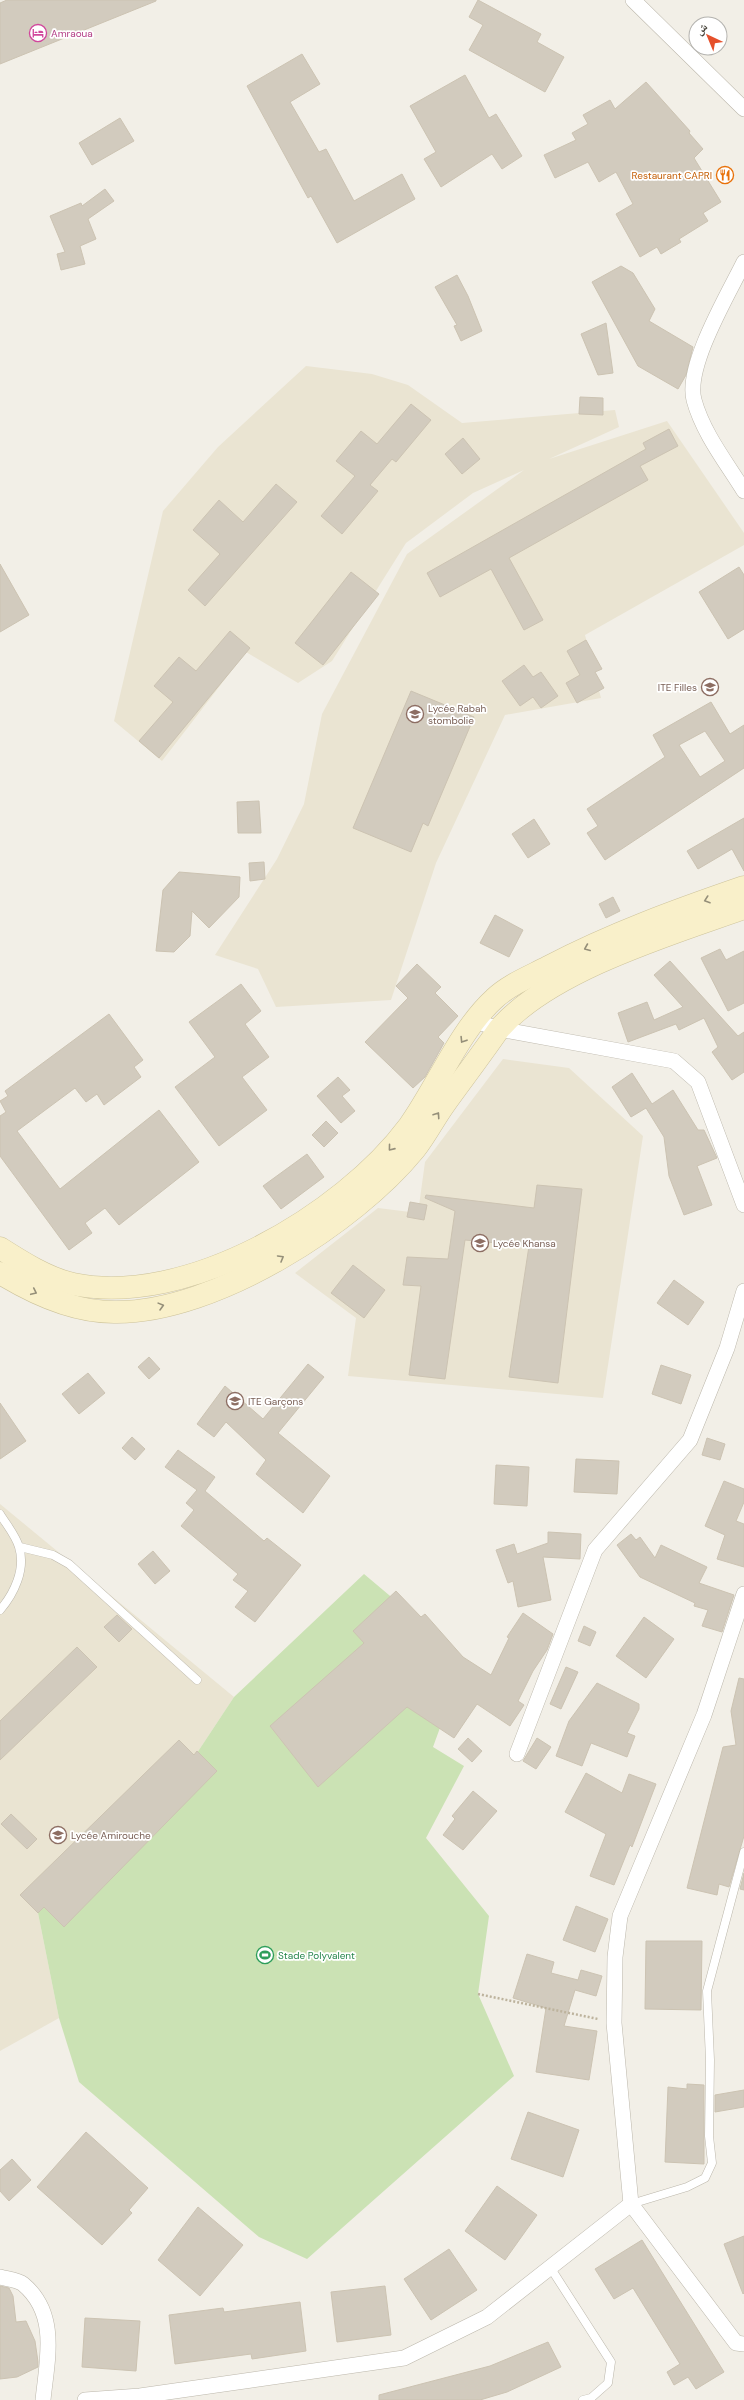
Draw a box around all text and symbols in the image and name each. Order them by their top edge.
north arrow [688,16,728,56]
text: ش [692,19,711,39]
hotel icon: Amraoua [28,23,48,43]
place label: Amraoua [51,27,93,40]
restaurant icon: Restaurant CAPRI [715,165,735,185]
place label: Restaurant CAPRI [632,169,712,182]
school or university icon: ITE Filles [700,677,720,697]
place label: ITE Filles [658,681,697,694]
place label: Lycée Rabah stombolie [428,702,486,727]
school or university icon: Lycée Rabah stombolie [405,704,425,724]
one-way arrow [704,895,711,903]
one-way arrow [583,943,591,951]
one-way arrow [460,1036,468,1043]
one-way arrow [433,1113,440,1120]
one-way arrow [388,1144,395,1151]
school or university icon: Lycée Khansa [470,1233,490,1253]
place label: Lycée Khansa [493,1237,556,1250]
one-way arrow [276,1255,284,1262]
one-way arrow [30,1287,38,1295]
one-way arrow [157,1303,164,1311]
school or university icon: ITE Garçons [225,1391,245,1411]
place label: ITE Garçons [248,1395,303,1408]
school or university icon: Lycée Amirouche [48,1825,68,1845]
place label: Lycée Amirouche [71,1829,151,1842]
sports icon: Stade Polyvalent [255,1945,275,1965]
place label: Stade Polyvalent [278,1949,355,1962]

